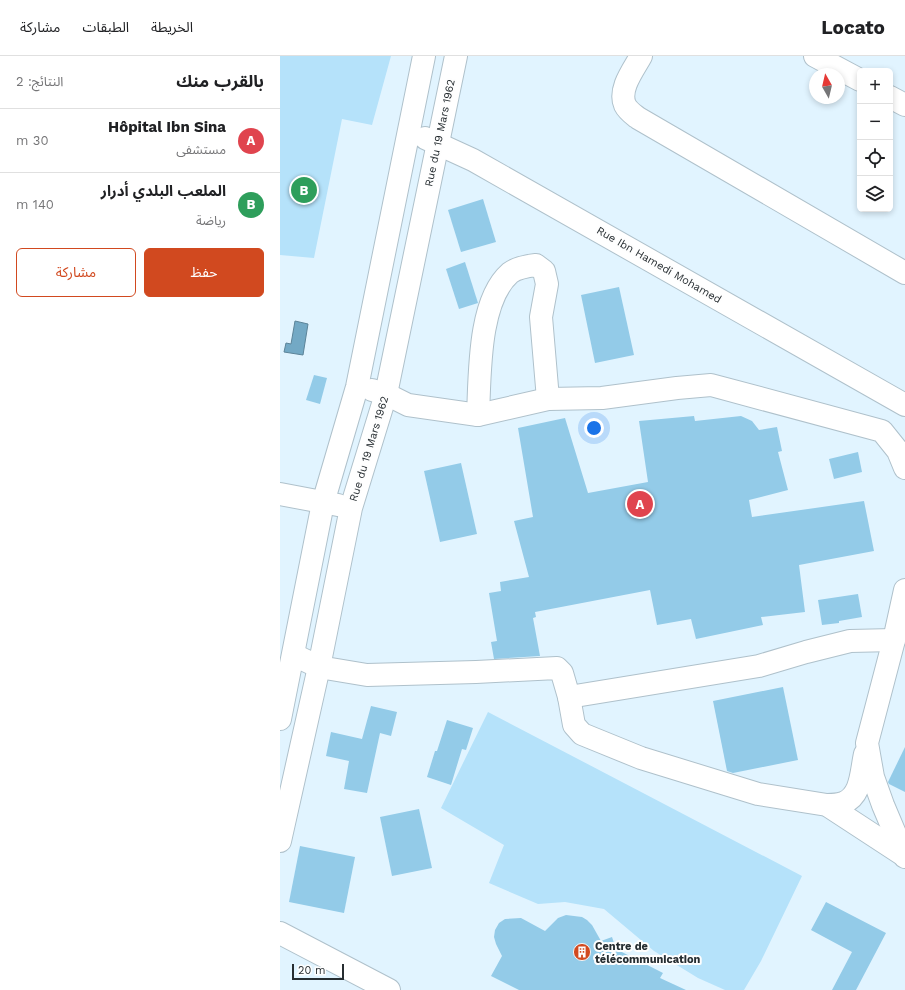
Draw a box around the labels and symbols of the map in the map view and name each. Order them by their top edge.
north arrow [809,68,845,104]
street label: Rue du 19 Mars 1962 [422,78,458,188]
pin: B [291,175,317,205]
street label: Rue Ibn Hamedi Mohamed [594,224,724,306]
street label: Rue du 19 Mars 1962 [347,395,391,503]
your location [584,418,604,438]
pin: A [627,489,653,519]
place label: Centre de télécommunication [595,940,700,966]
building icon: Centre de télécommunication [572,942,592,962]
scale bar [292,962,344,981]

